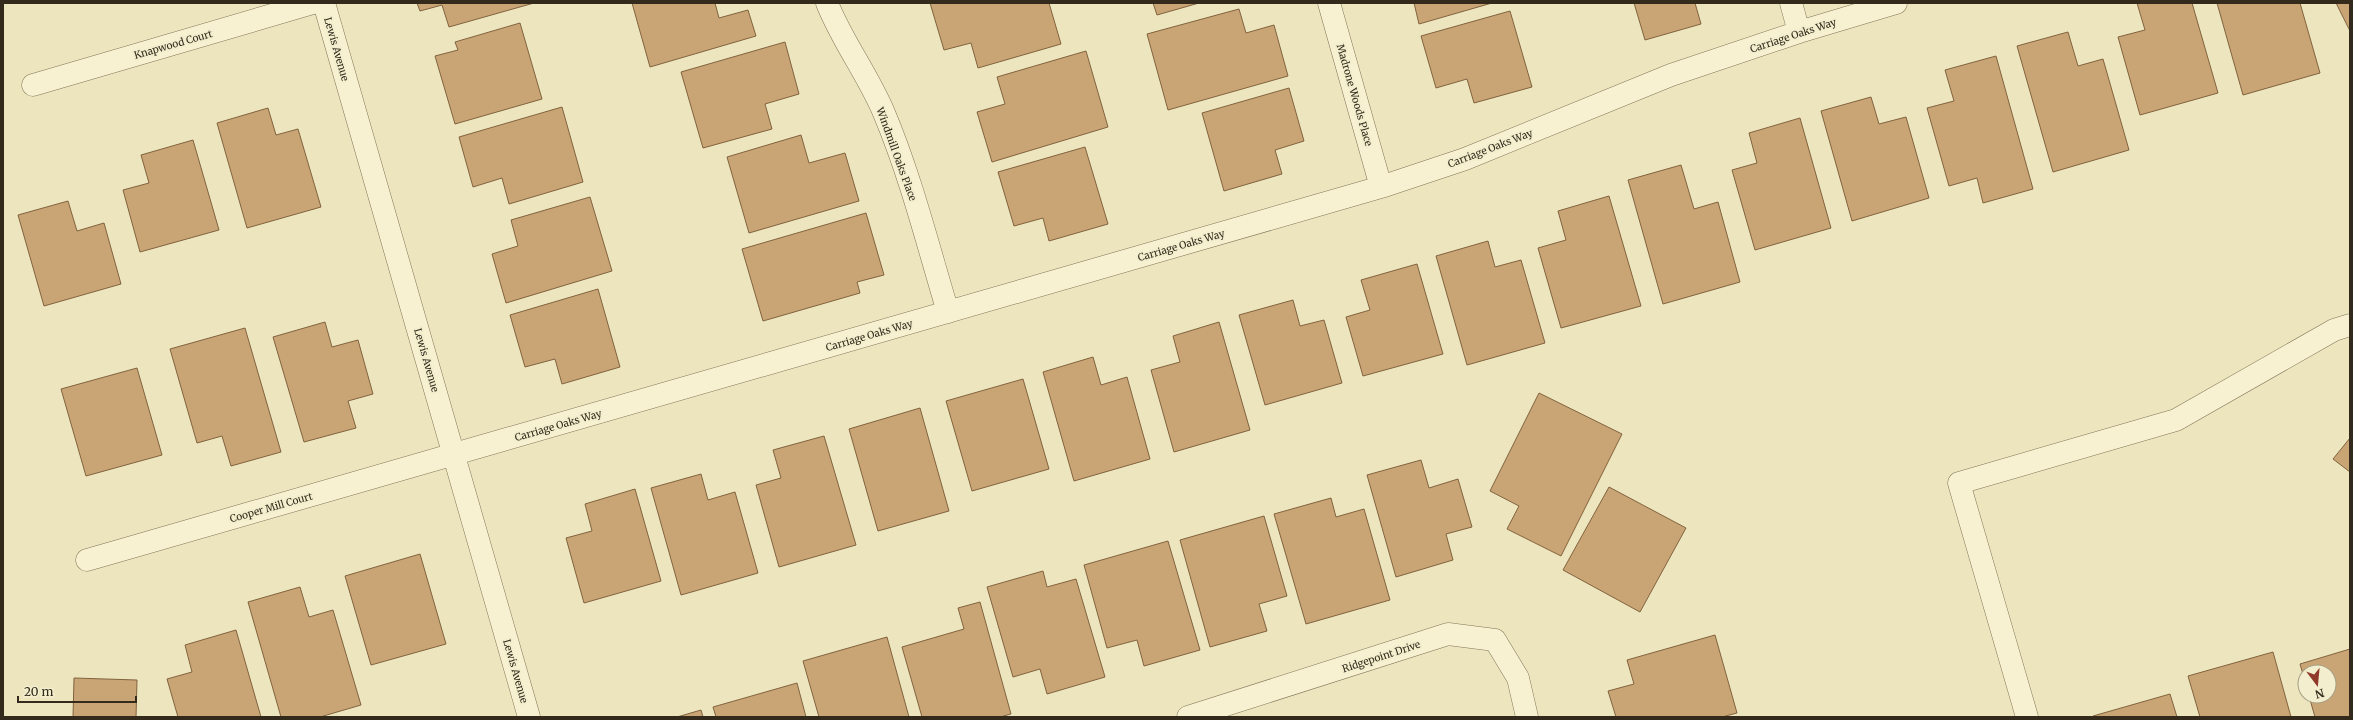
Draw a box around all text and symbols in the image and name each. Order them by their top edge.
street label: Carriage Oaks Way [1748,15,1838,56]
street label: Lewis Avenue [321,16,352,83]
street label: Knapwood Court [132,27,214,62]
street label: Madrone Woods Place [1334,43,1375,148]
street label: Windmill Oaks Place [873,105,920,203]
street label: Carriage Oaks Way [1446,126,1535,171]
street label: Carriage Oaks Way [1136,227,1226,264]
street label: Carriage Oaks Way [824,317,914,354]
street label: Lewis Avenue [411,327,442,394]
street label: Carriage Oaks Way [513,407,603,444]
street label: Cooper Mill Court [228,489,314,525]
street label: Lewis Avenue [500,638,531,705]
street label: Ridgepoint Drive [1340,638,1422,675]
north arrow [2297,664,2337,704]
scale bar [18,678,136,704]
text: 20 m [24,684,53,699]
text: N [2313,686,2326,702]

